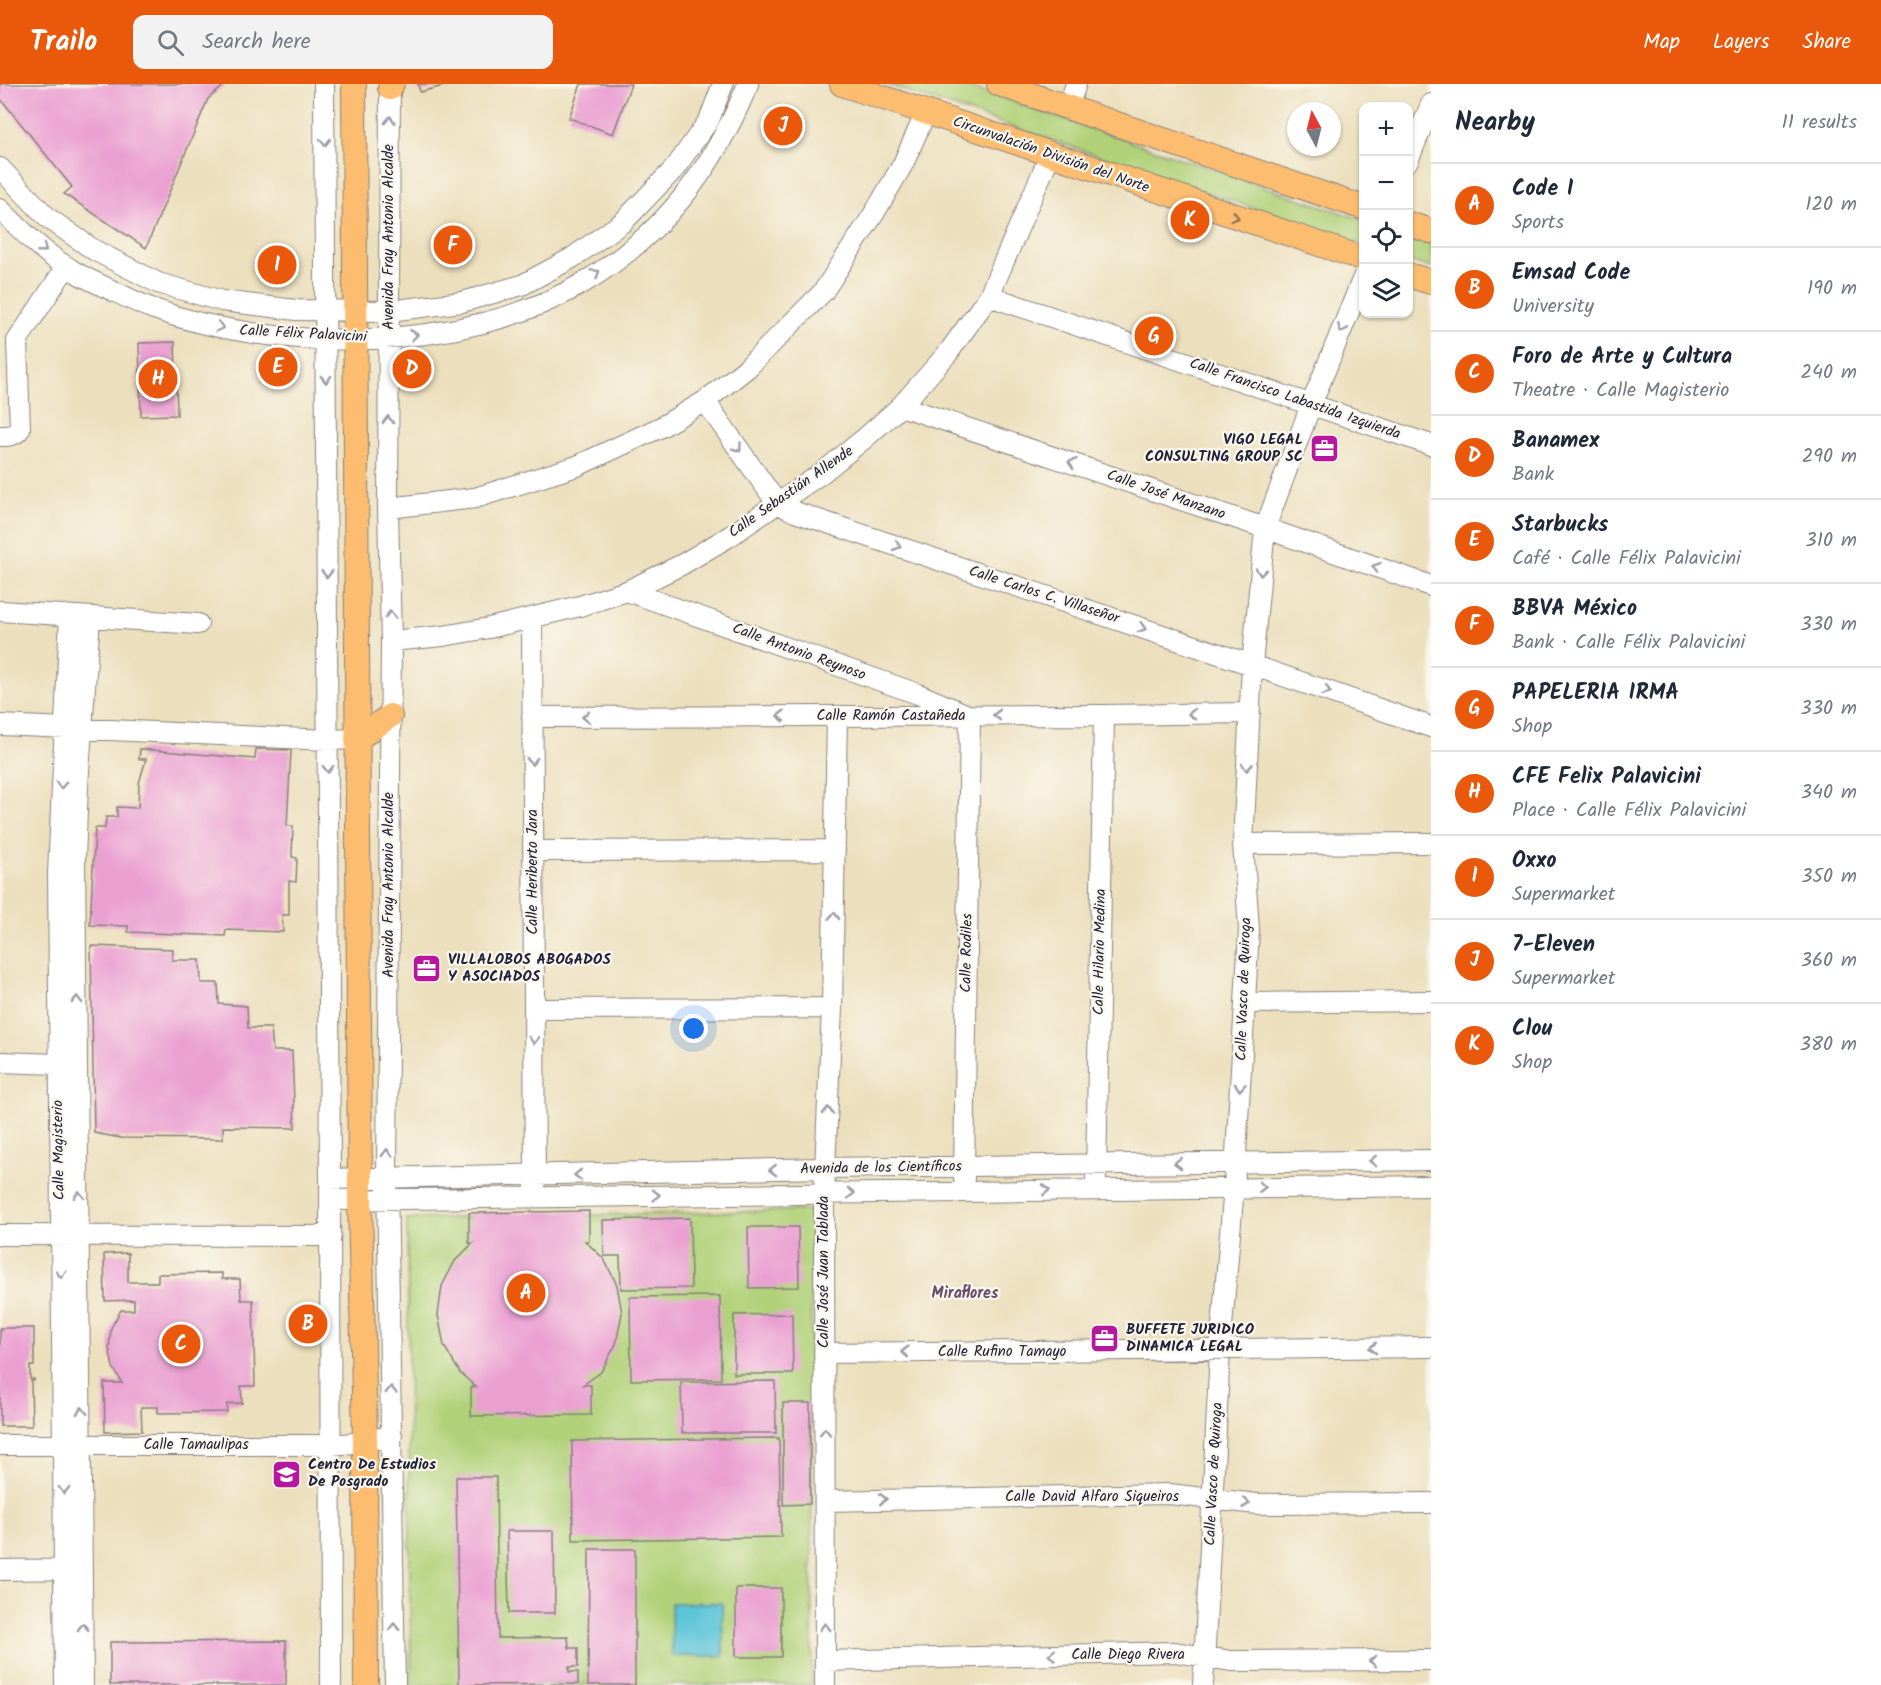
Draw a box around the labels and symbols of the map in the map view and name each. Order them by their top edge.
north arrow [1287,102,1341,156]
pin: J [764,104,802,148]
street label: Circunvalación División del Norte [949,110,1153,200]
one-way arrow [384,116,396,125]
one-way arrow [318,138,331,147]
street label: Avenida Fray Antonio Alcalde [377,144,401,330]
pin: K [1170,198,1210,242]
one-way arrow [1229,209,1240,222]
pin: F [434,222,472,268]
one-way arrow [36,241,47,252]
pin: I [258,242,296,288]
one-way arrow [590,269,601,280]
pin: G [1134,314,1174,358]
street label: Calle Félix Palavicini [239,319,369,349]
one-way arrow [214,320,224,333]
one-way arrow [1337,323,1349,334]
one-way arrow [409,329,418,341]
pin: E [258,344,298,390]
pin: D [392,346,432,392]
street label: Calle Francisco Labastida Izquierda [1186,352,1404,446]
pin: H [138,356,178,402]
one-way arrow [320,375,332,384]
one-way arrow [382,416,394,425]
place label: VIGO LEGAL CONSULTING GROUP SC [1145,428,1303,469]
office icon: VIGO LEGAL CONSULTING GROUP SC [1308,433,1340,465]
street label: Calle Sebastián Allende [723,440,859,544]
one-way arrow [731,442,742,453]
one-way arrow [1067,458,1078,471]
street label: Calle José Manzano [1103,463,1229,527]
one-way arrow [891,539,902,551]
street label: Calle Carlos C. Villaseñor [965,559,1124,631]
one-way arrow [1371,561,1382,574]
one-way arrow [1255,568,1268,577]
one-way arrow [321,570,333,579]
one-way arrow [384,611,397,620]
street label: Calle Antonio Reynoso [729,617,869,687]
one-way arrow [1136,621,1147,633]
one-way arrow [1321,683,1332,696]
street label: Calle Ramón Castañeda [816,704,966,728]
one-way arrow [1187,707,1196,720]
one-way arrow [992,709,1001,721]
one-way arrow [776,710,785,722]
one-way arrow [581,711,590,723]
one-way arrow [526,756,538,765]
one-way arrow [1241,762,1254,771]
one-way arrow [322,765,334,774]
one-way arrow [55,781,68,790]
street label: Avenida Fray Antonio Alcalde [377,792,401,978]
street label: Calle Heriberto Jara [521,809,545,935]
street label: Calle Hilario Medina [1087,889,1113,1015]
one-way arrow [827,911,840,920]
street label: Calle Rodiles [954,912,980,993]
street label: Calle Vasco de Quiroga [1230,917,1258,1061]
place label: VILLALOBOS ABOGADOS Y ASOCIADOS [448,948,611,989]
office icon: VILLALOBOS ABOGADOS Y ASOCIADOS [411,953,443,985]
one-way arrow [71,995,83,1004]
your location [679,1014,708,1043]
one-way arrow [528,1035,540,1044]
one-way arrow [1234,1083,1247,1092]
street label: Calle Magisterio [46,1100,72,1200]
one-way arrow [821,1106,834,1115]
one-way arrow [381,1148,394,1157]
street label: Avenida de los Científicos [800,1155,963,1181]
one-way arrow [1368,1155,1377,1167]
one-way arrow [1173,1157,1182,1170]
one-way arrow [768,1163,777,1176]
one-way arrow [573,1168,582,1181]
one-way arrow [1258,1181,1267,1193]
one-way arrow [1042,1184,1051,1196]
one-way arrow [847,1187,856,1199]
one-way arrow [652,1189,661,1202]
one-way arrow [73,1190,85,1199]
street label: Calle José Juan Tablada [812,1196,836,1348]
one-way arrow [55,1270,67,1279]
pin: A [506,1270,546,1316]
district label: Miraflores [932,1281,999,1306]
pin: B [288,1302,328,1346]
place label: BUFFETE JURIDICO DINAMICA LEGAL [1126,1318,1255,1359]
pin: C [162,1322,201,1366]
office icon: BUFFETE JURIDICO DINAMICA LEGAL [1089,1323,1121,1355]
street label: Calle Rufino Tamayo [938,1340,1067,1364]
one-way arrow [1368,1342,1377,1354]
one-way arrow [900,1346,909,1358]
one-way arrow [385,1385,397,1394]
street label: Calle Vasco de Quiroga [1198,1402,1230,1546]
one-way arrow [75,1406,88,1415]
one-way arrow [819,1427,831,1436]
street label: Calle Tamaulipas [143,1433,249,1457]
place label: Centro De Estudios De Posgrado [308,1453,436,1494]
school or university icon: Centro De Estudios De Posgrado [271,1458,303,1490]
street label: Calle David Alfaro Siqueiros [1005,1485,1180,1509]
one-way arrow [58,1486,70,1495]
one-way arrow [879,1493,888,1506]
one-way arrow [1241,1496,1250,1509]
one-way arrow [77,1622,89,1631]
one-way arrow [388,1622,400,1631]
one-way arrow [819,1622,831,1631]
street label: Calle Diego Rivera [1071,1643,1185,1667]
one-way arrow [1048,1649,1057,1662]
one-way arrow [1368,1655,1377,1667]

